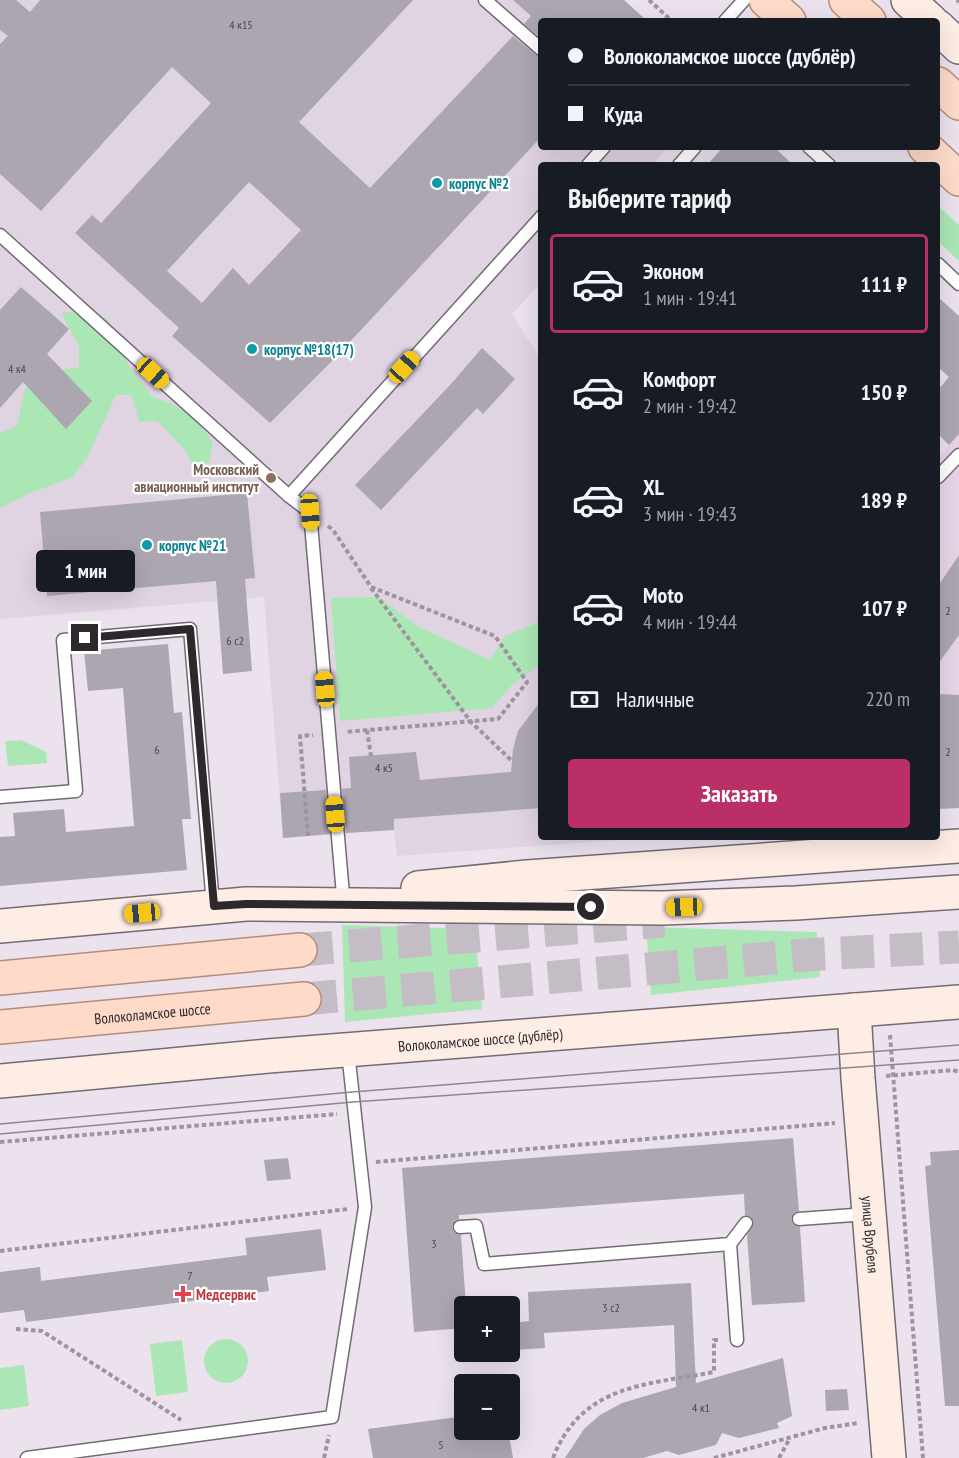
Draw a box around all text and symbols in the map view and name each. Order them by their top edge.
house number: 4 к15 [229,17,253,32]
text: Волоколамское шоссе (дублёр) [604,42,856,70]
text: Куда [604,100,643,128]
place label: корпус №2 [449,174,509,193]
marker: корпус №2 [430,176,444,190]
text: Выберите тариф [568,181,731,215]
icon: car [571,257,625,311]
text: Эконом [643,257,704,285]
text: 111 ₽ [860,270,907,298]
text: 1 мин · 19:41 [643,285,737,311]
place label: корпус №18(17) [264,340,354,359]
marker: корпус №18(17) [245,342,259,356]
car [385,348,423,386]
car [134,354,172,392]
house number: 4 к4 [8,361,27,376]
icon: car [571,365,625,419]
text: Комфорт [643,365,716,393]
text: 150 ₽ [860,378,907,406]
text: 2 мин · 19:42 [643,393,737,419]
place label: Московский авиационный институт [134,460,260,496]
marker: Московский авиационный институт [264,471,278,485]
icon: car [571,473,625,527]
text: XL [643,473,664,501]
text: 189 ₽ [860,486,907,514]
car [300,493,320,531]
text: 3 мин · 19:43 [643,501,737,527]
place label: корпус №21 [159,536,226,555]
marker: корпус №21 [140,538,154,552]
callout: 1 мин [36,551,134,593]
text: 1 мин [64,558,107,584]
icon: car [571,581,625,635]
text: Moto [643,581,684,609]
text: 107 ₽ [861,594,907,622]
house number: 2 [945,603,951,618]
text: 4 мин · 19:44 [643,609,737,635]
route end [71,624,98,651]
house number: 6 с2 [226,633,244,648]
car [314,670,336,708]
icon: cash [568,683,601,716]
text: Наличные [616,685,694,713]
text: 220 m [866,686,910,712]
house number: 6 [154,742,160,757]
house number: 2 [945,744,951,759]
button: Заказать [568,759,910,828]
house number: 4 к5 [375,760,393,775]
car [325,795,345,833]
route start [577,893,604,920]
car [666,897,702,917]
car [123,902,161,924]
street label: Волоколамское шоссе [93,998,211,1028]
street label: Волоколамское шоссе (дублёр) [397,1023,564,1055]
street label: улица Врубеля [858,1195,883,1274]
house number: 3 [431,1236,437,1251]
house number: 7 [187,1268,193,1283]
marker: Медсервис [174,1285,192,1303]
place label: Медсервис [196,1285,257,1304]
map controls [454,1296,520,1440]
button: + [454,1296,520,1362]
house number: 3 с2 [602,1300,620,1315]
button: − [454,1374,520,1440]
house number: 4 к1 [692,1400,710,1415]
house number: 5 [438,1437,444,1452]

